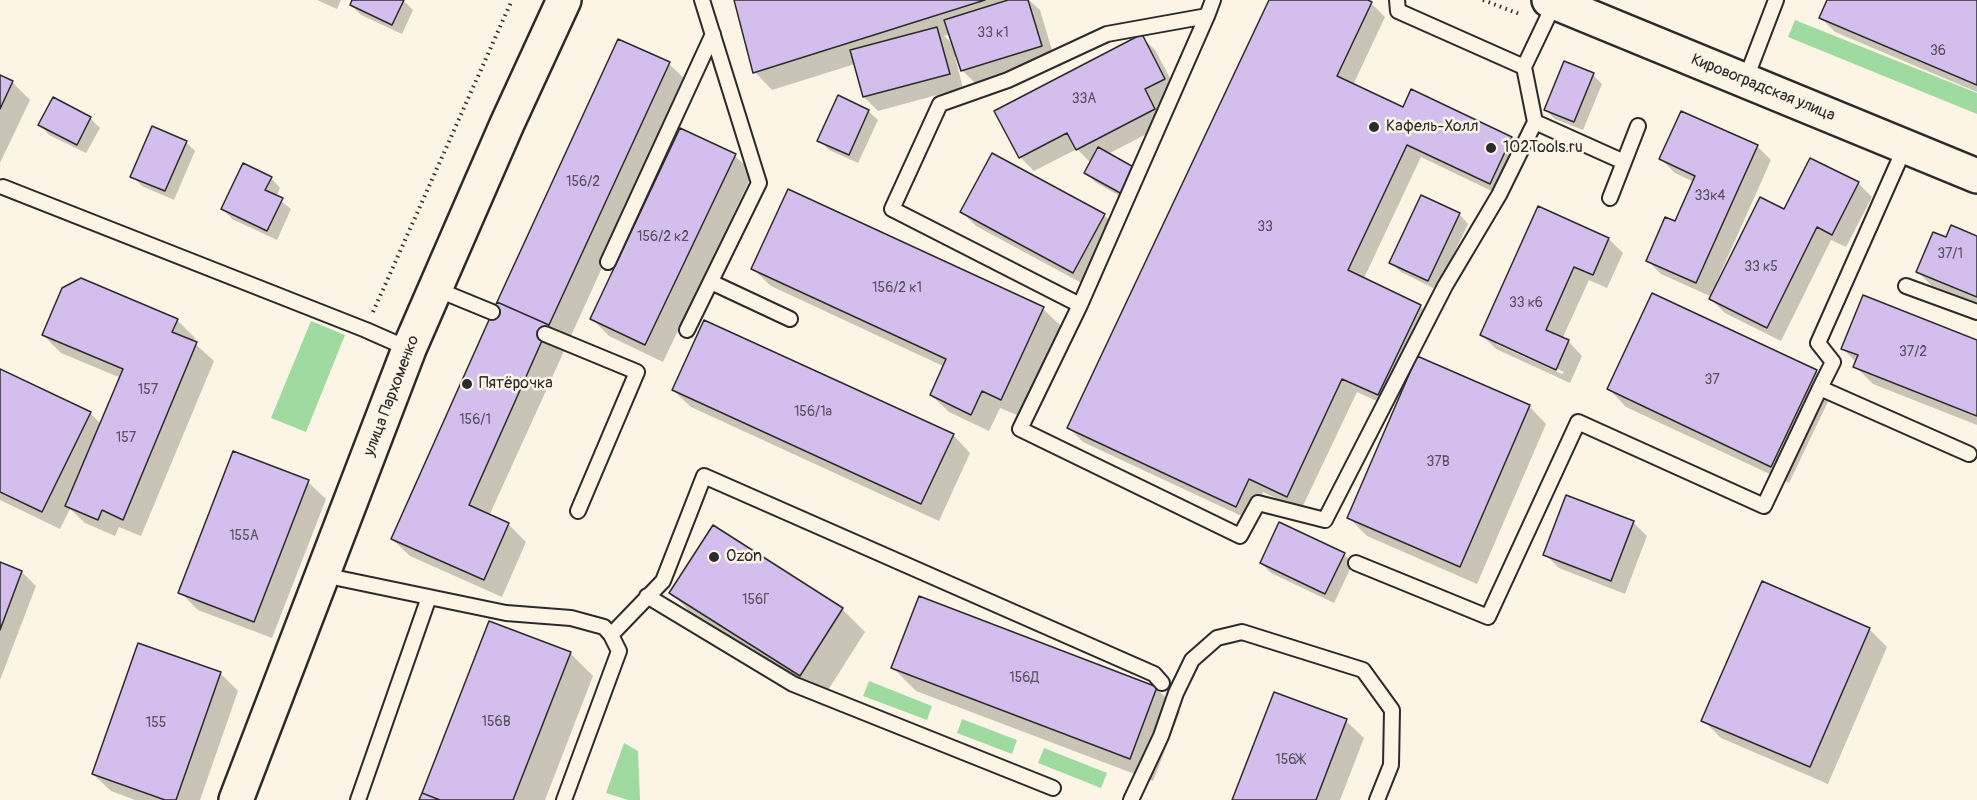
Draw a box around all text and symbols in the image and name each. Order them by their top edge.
house number: 33 к1 [977,25,1009,41]
house number: 36 [1930,43,1946,59]
street label: Кировоградская улица [1688,50,1838,126]
house number: 33А [1072,91,1096,107]
place label: Кафель-Холл [1386,117,1478,137]
marker: Кафель-Холл [1367,120,1381,134]
place label: 102Tools.ru [1503,138,1583,158]
marker: 102Tools.ru [1484,141,1498,155]
house number: 156/2 [566,174,600,190]
house number: 33к4 [1695,188,1725,204]
house number: 33 [1257,219,1273,235]
house number: 156/2 к2 [637,229,689,245]
house number: 37/1 [1937,246,1963,262]
house number: 33 к5 [1744,259,1778,275]
house number: 156/2 к1 [872,280,922,296]
house number: 33 к6 [1509,295,1543,311]
street label: улица Пархоменко [360,333,424,459]
house number: 37/2 [1899,344,1927,360]
house number: 37 [1704,372,1720,388]
place label: Пятёрочка [479,374,553,394]
marker: Пятёрочка [460,377,474,391]
house number: 157 [138,382,158,398]
house number: 156/1а [794,404,832,420]
house number: 156/1 [459,412,491,428]
house number: 157 [116,430,136,446]
house number: 37В [1426,454,1450,470]
house number: 155А [229,528,259,544]
place label: Ozon [726,547,762,567]
marker: Ozon [707,550,721,564]
house number: 156Г [742,592,770,608]
house number: 156Д [1009,670,1039,686]
house number: 156В [481,714,511,730]
house number: 155 [146,715,166,731]
house number: 156Ж [1275,752,1305,768]

